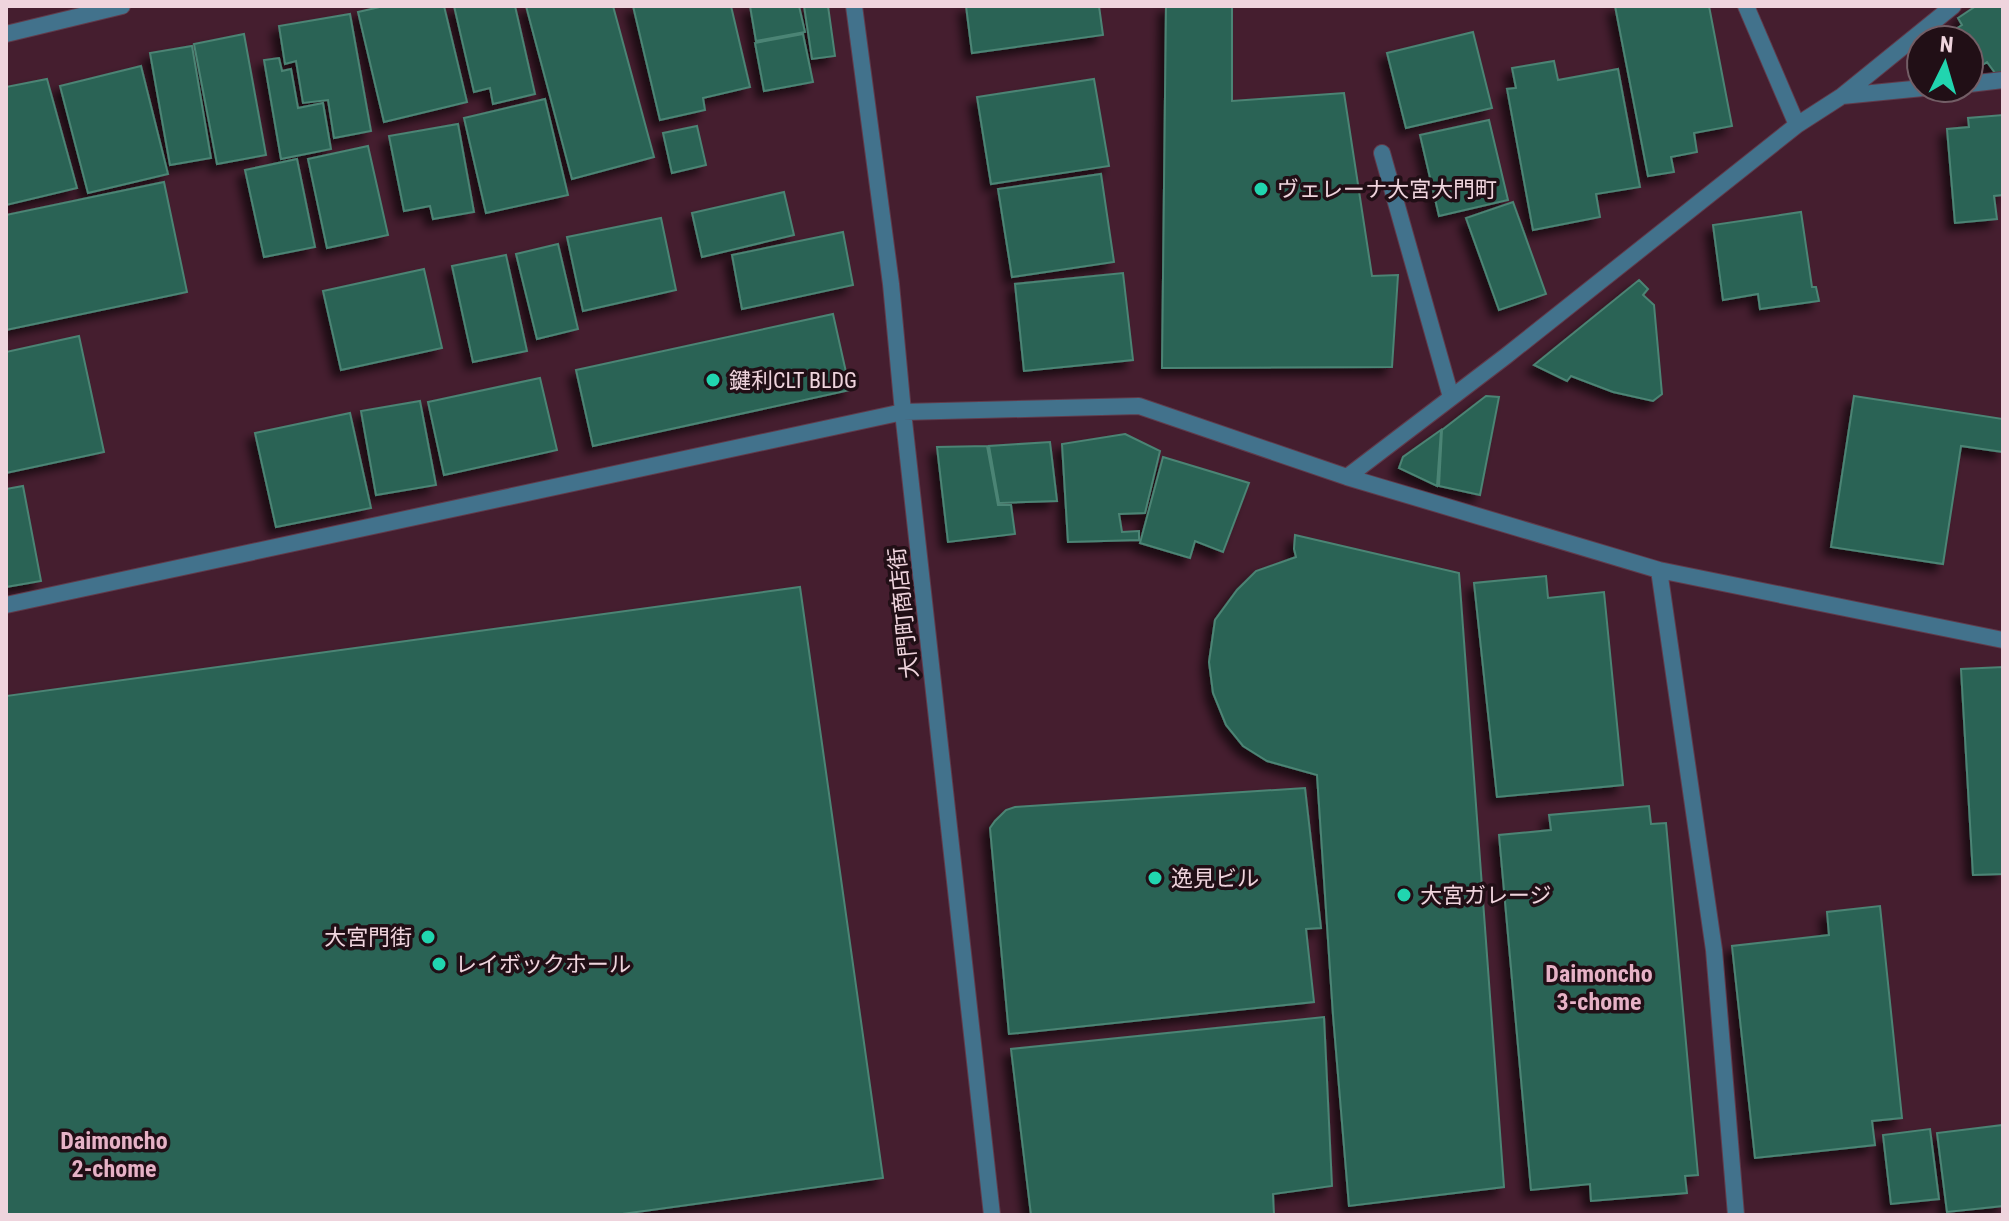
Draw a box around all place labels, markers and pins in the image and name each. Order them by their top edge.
place label: ヴェレーナ大宮大門町 [1277,177,1497,202]
marker: ヴェレーナ大宮大門町 [1252,180,1270,198]
place label: 鍵利CLT BLDG [729,368,857,393]
marker: 鍵利CLT BLDG [704,371,722,389]
place label: 逸見ビル [1171,866,1259,891]
marker: 逸見ビル [1146,869,1164,887]
place label: 大宮ガレージ [1420,883,1552,908]
marker: 大宮ガレージ [1395,886,1413,904]
place label: 大宮門街 [324,925,412,950]
marker: 大宮門街 [419,928,437,946]
place label: レイボックホール [455,952,631,977]
marker: レイボックホール [430,955,448,973]

